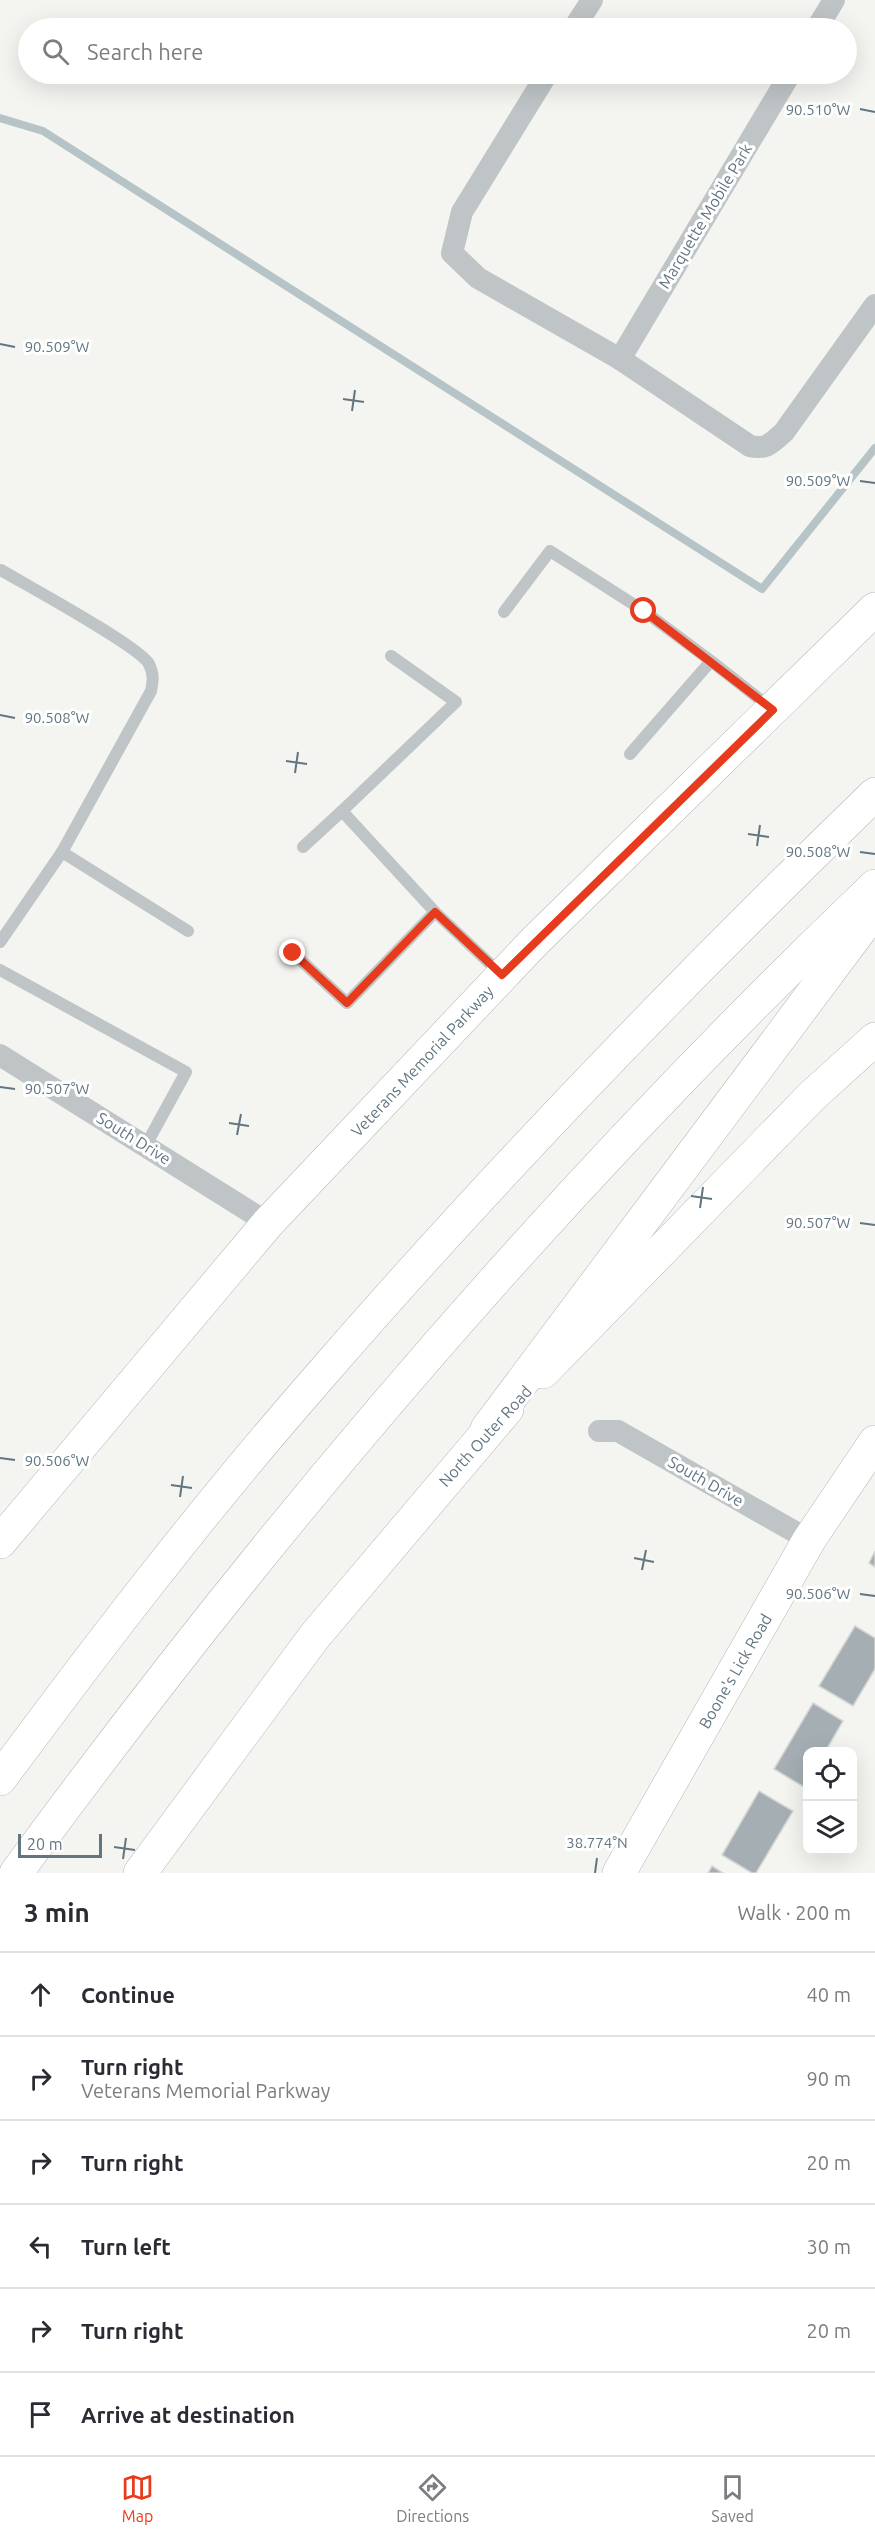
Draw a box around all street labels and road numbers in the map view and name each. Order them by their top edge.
street label: Marquette Mobile Park [655,140,755,292]
street label: Veterans Memorial Parkway [347,982,497,1140]
street label: South Drive [94,1108,174,1168]
street label: North Outer Road [435,1382,535,1490]
street label: South Drive [665,1452,747,1510]
street label: Boone's Lick Road [695,1611,775,1731]

